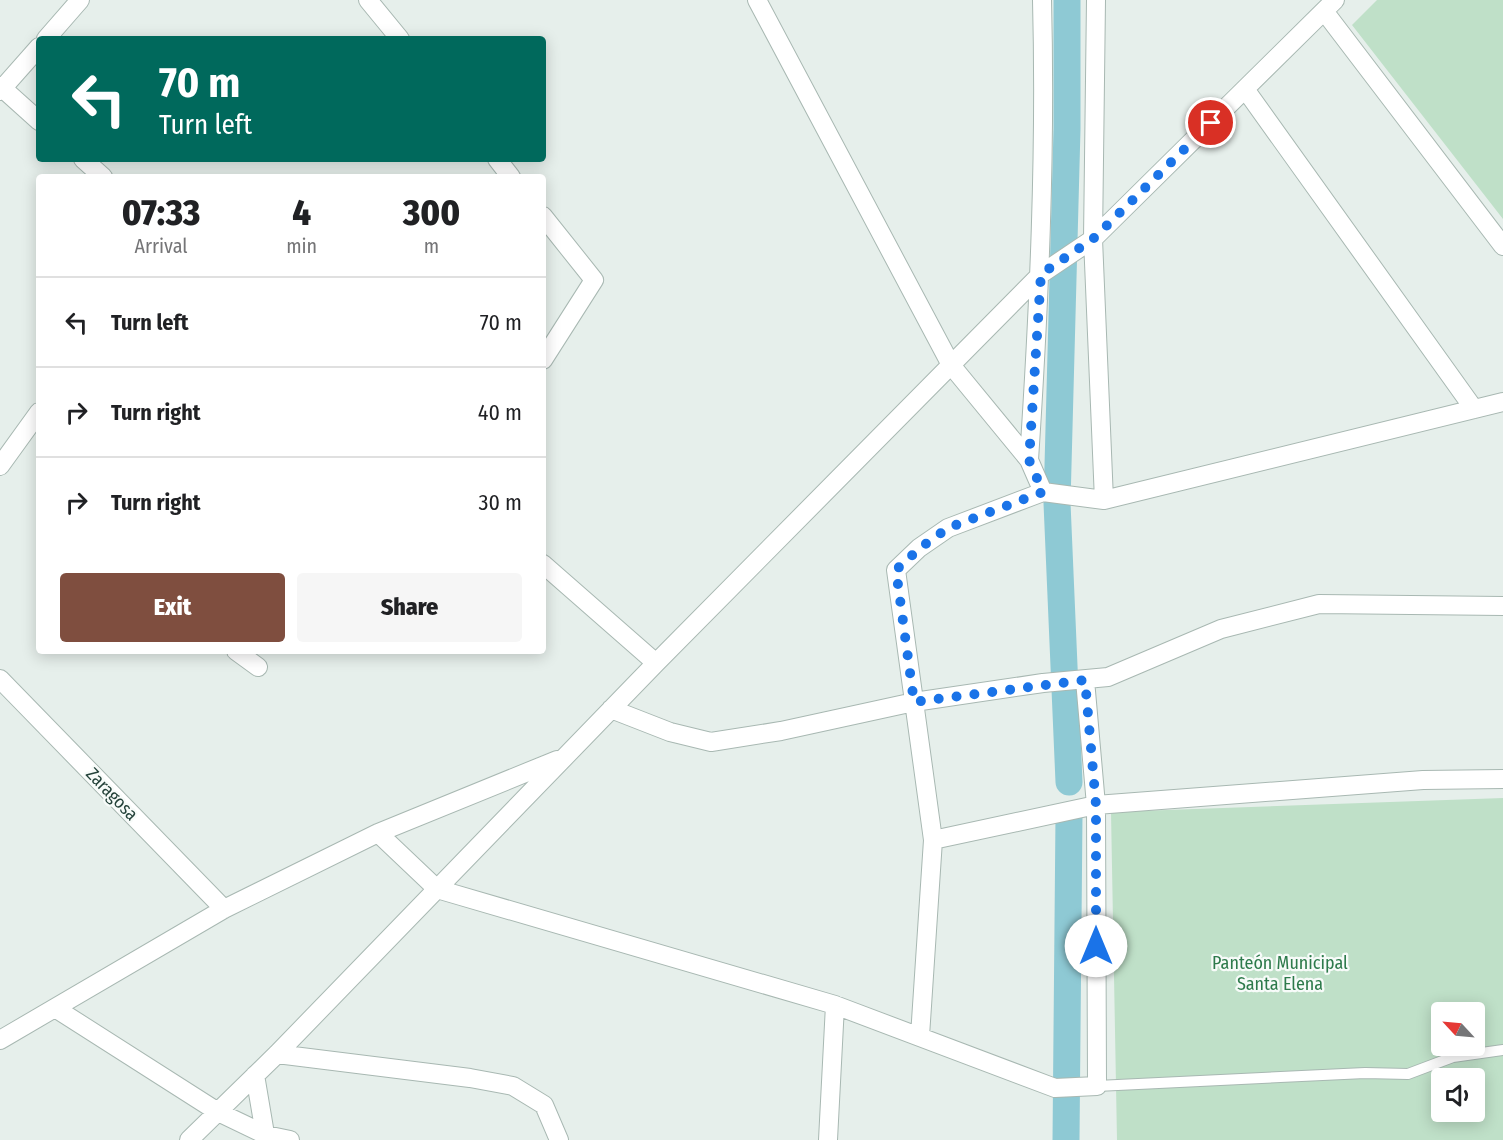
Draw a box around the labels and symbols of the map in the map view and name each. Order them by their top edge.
pin [1185,97,1236,148]
street label: Zaragosa [81,763,143,825]
position arrow [1064,914,1128,978]
park label: Panteón Municipal Santa Elena [1212,952,1348,995]
north arrow [1431,1002,1485,1056]

